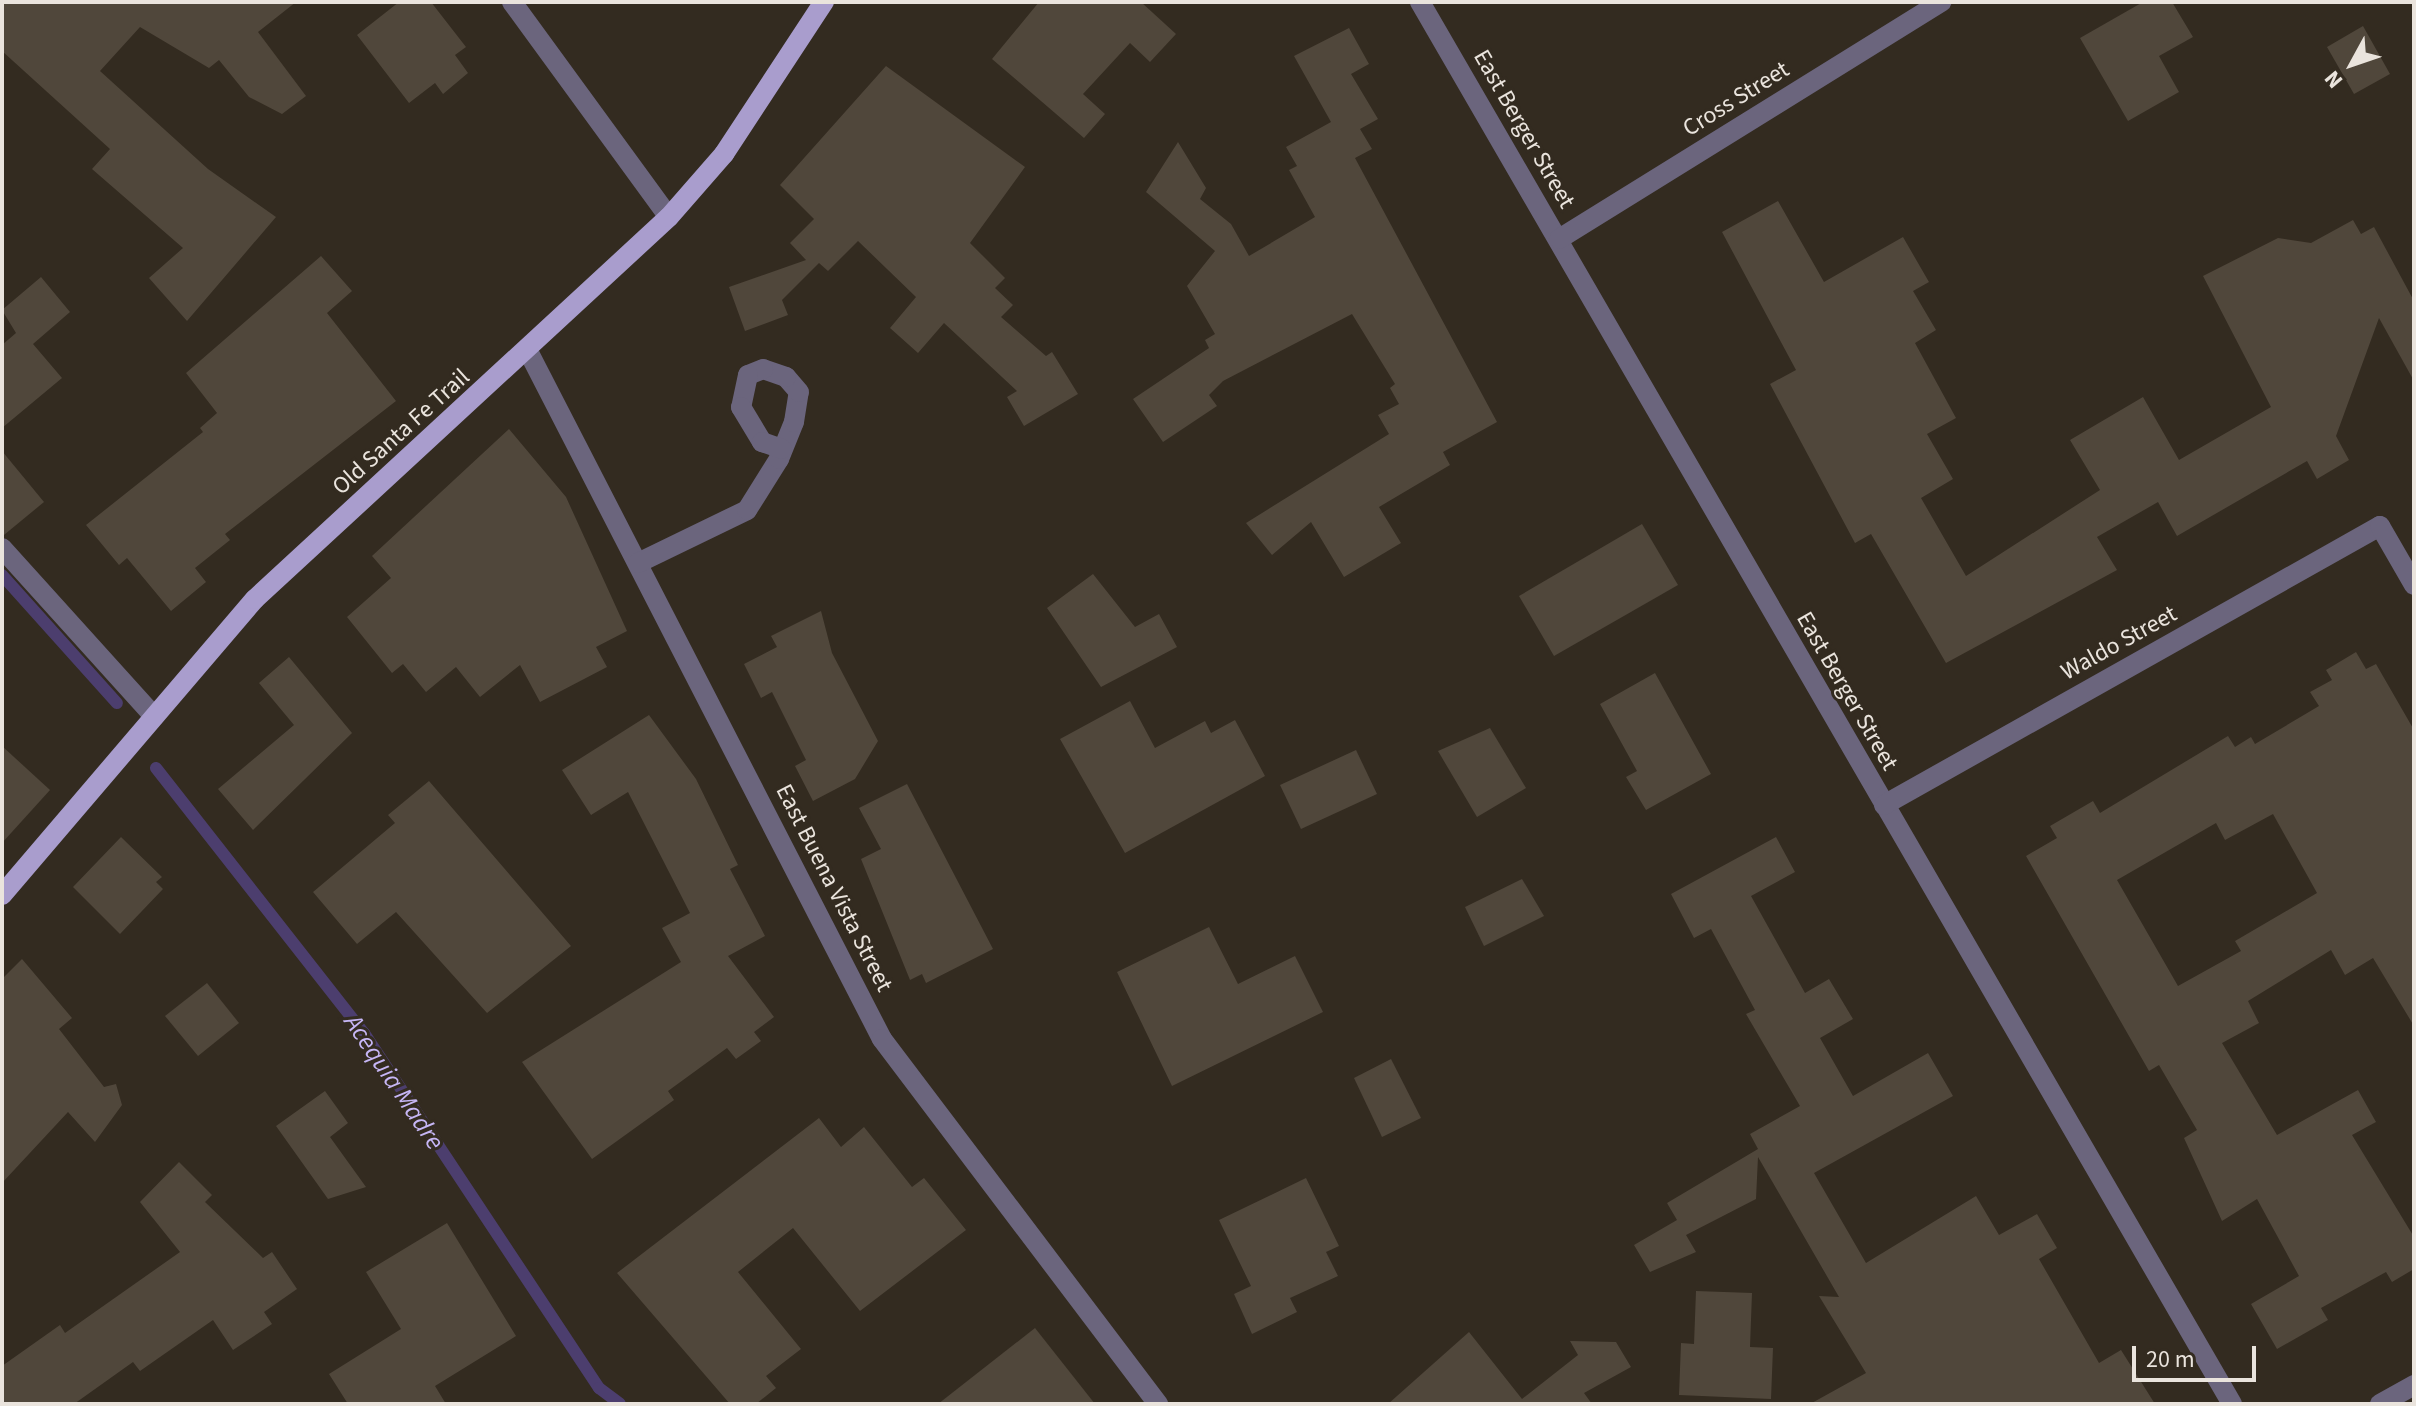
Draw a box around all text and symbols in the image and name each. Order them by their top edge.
north arrow [2312,24,2392,104]
street label: East Berger Street [1467,45,1581,213]
street label: Cross Street [1678,55,1794,143]
text: N [2317,64,2351,95]
street label: Old Santa Fe Trail [326,363,476,501]
street label: Waldo Street [2056,599,2182,687]
street label: East Berger Street [1790,607,1904,775]
street label: East Buena Vista Street [769,780,899,996]
water label: Acequia Madre [337,1008,451,1156]
scale bar [2136,1330,2260,1380]
text: 20 m [2146,1342,2195,1377]

